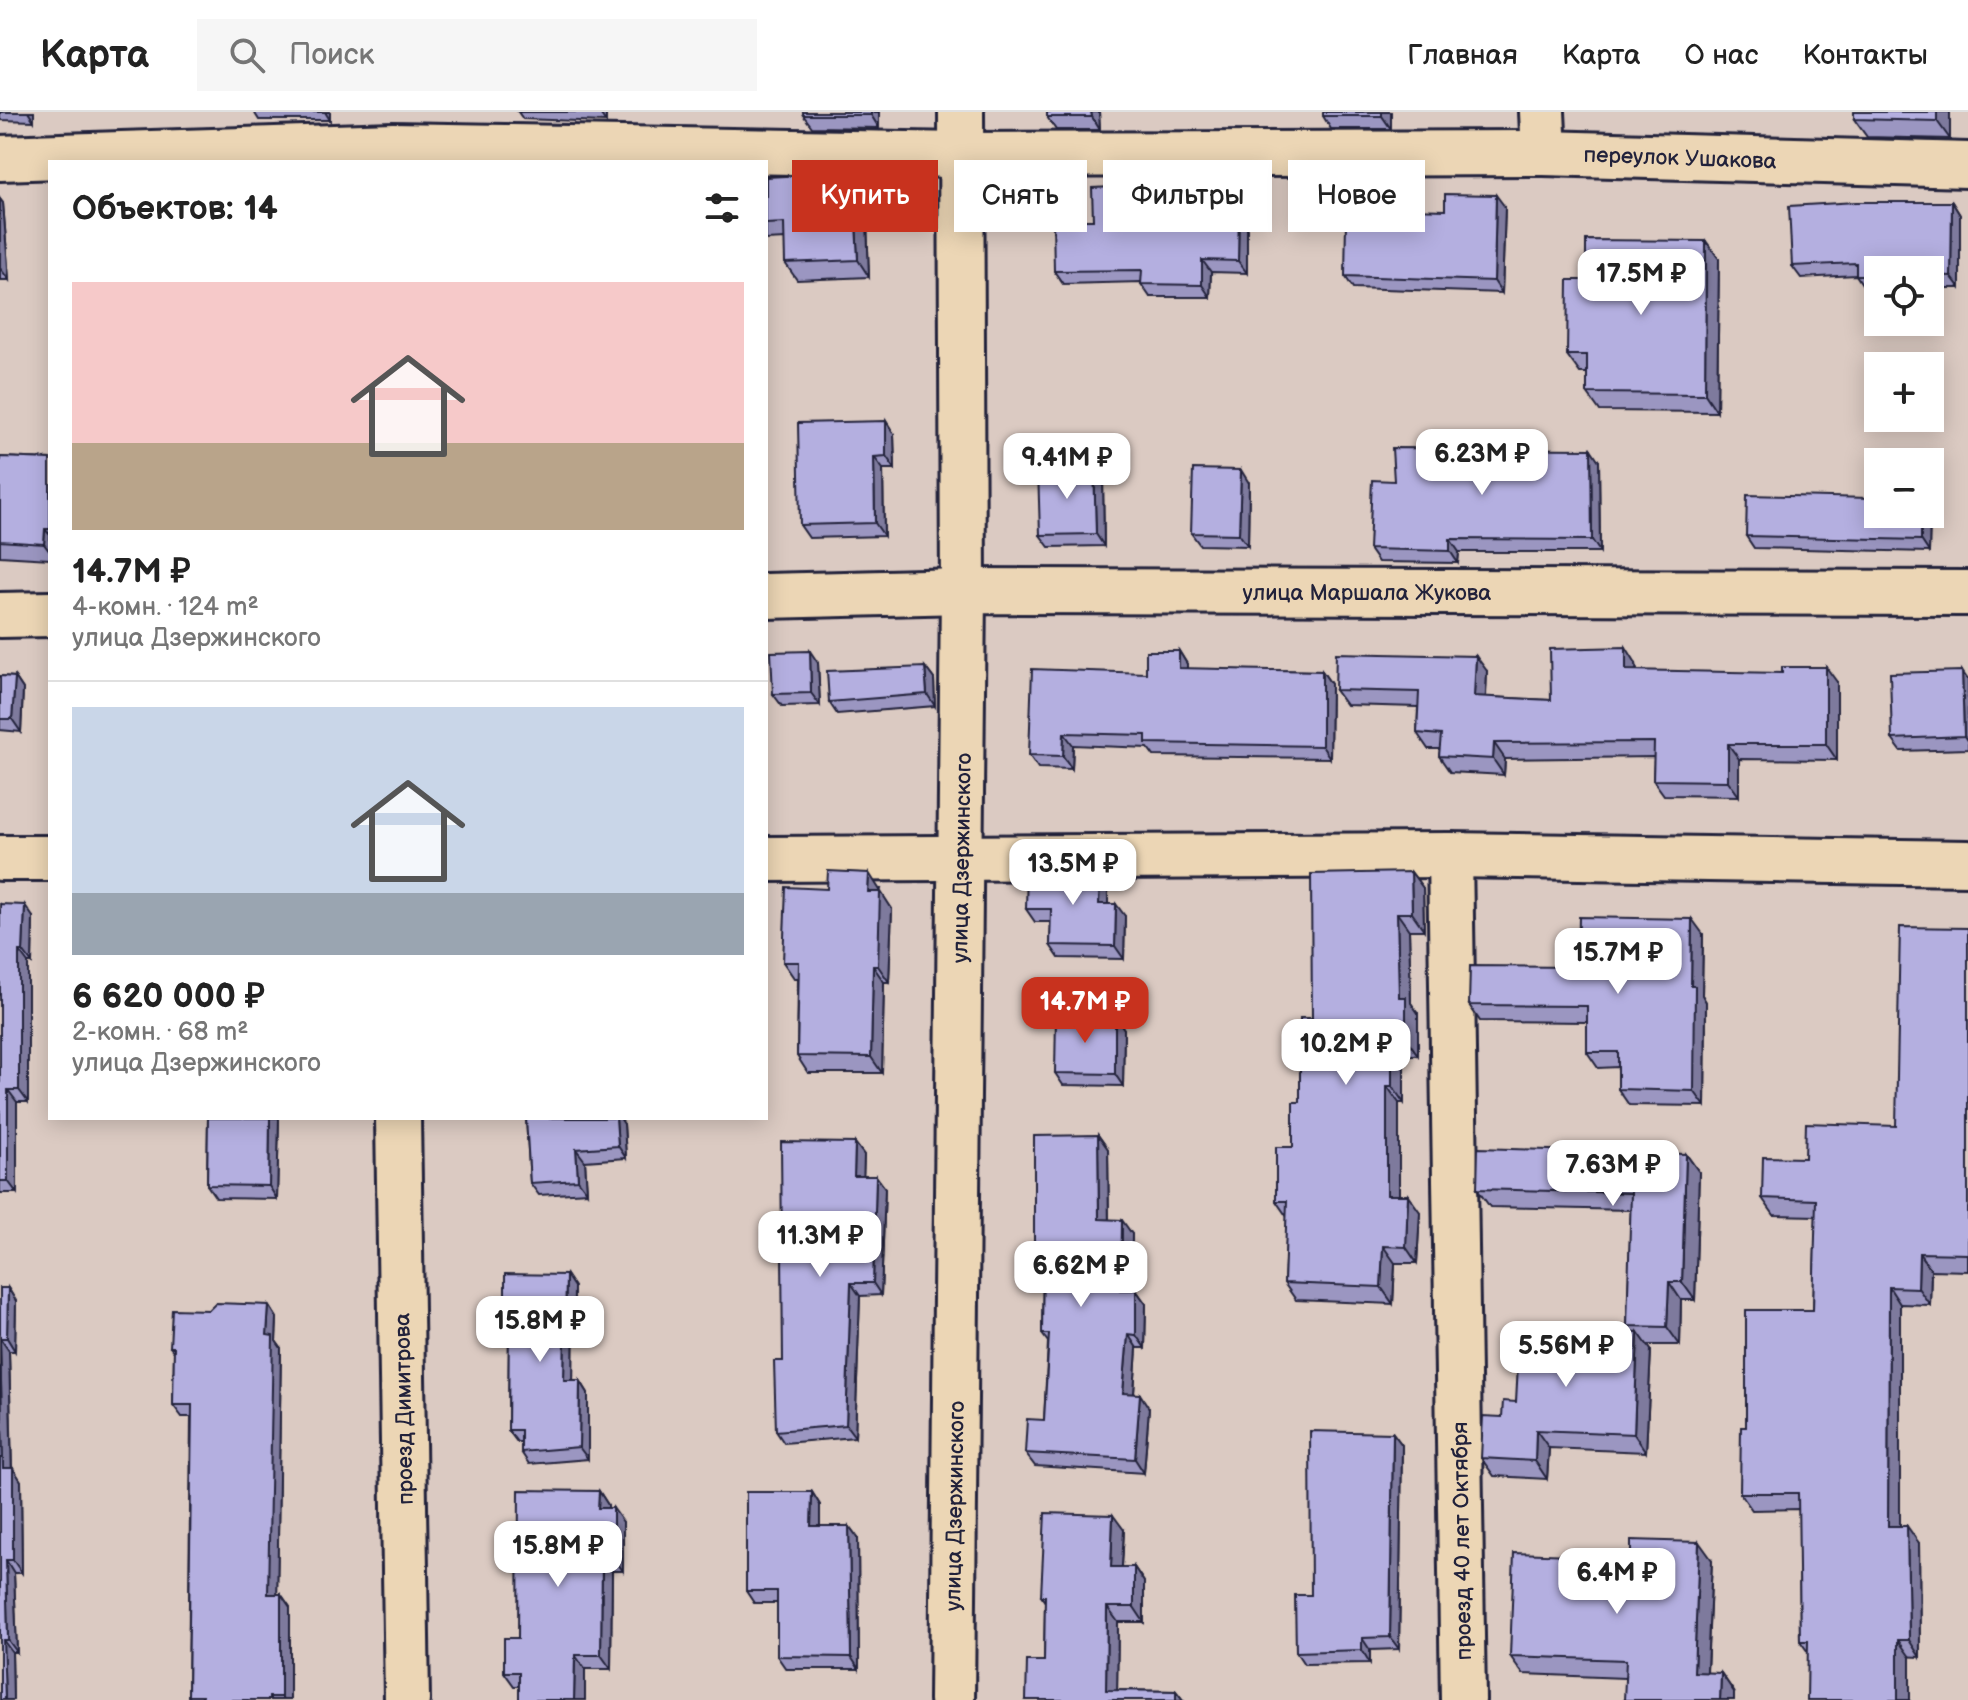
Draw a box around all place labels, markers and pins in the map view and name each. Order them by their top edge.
pin: 17.5M ₽ [1567,249,1715,317]
pin: 6.23M ₽ [1408,429,1556,497]
pin: 9.41M ₽ [993,433,1141,501]
pin: 13.5M ₽ [999,839,1147,907]
pin: 15.7M ₽ [1544,928,1692,996]
pin: 14.7M ₽ [1011,977,1159,1045]
pin: 10.2M ₽ [1272,1019,1420,1087]
pin: 7.63M ₽ [1539,1140,1687,1208]
pin: 11.3M ₽ [746,1211,894,1279]
pin: 6.62M ₽ [1007,1241,1155,1309]
pin: 15.8M ₽ [466,1296,614,1364]
pin: 5.56M ₽ [1492,1321,1640,1389]
pin: 15.8M ₽ [484,1521,632,1589]
pin: 6.4M ₽ [1552,1548,1682,1616]

